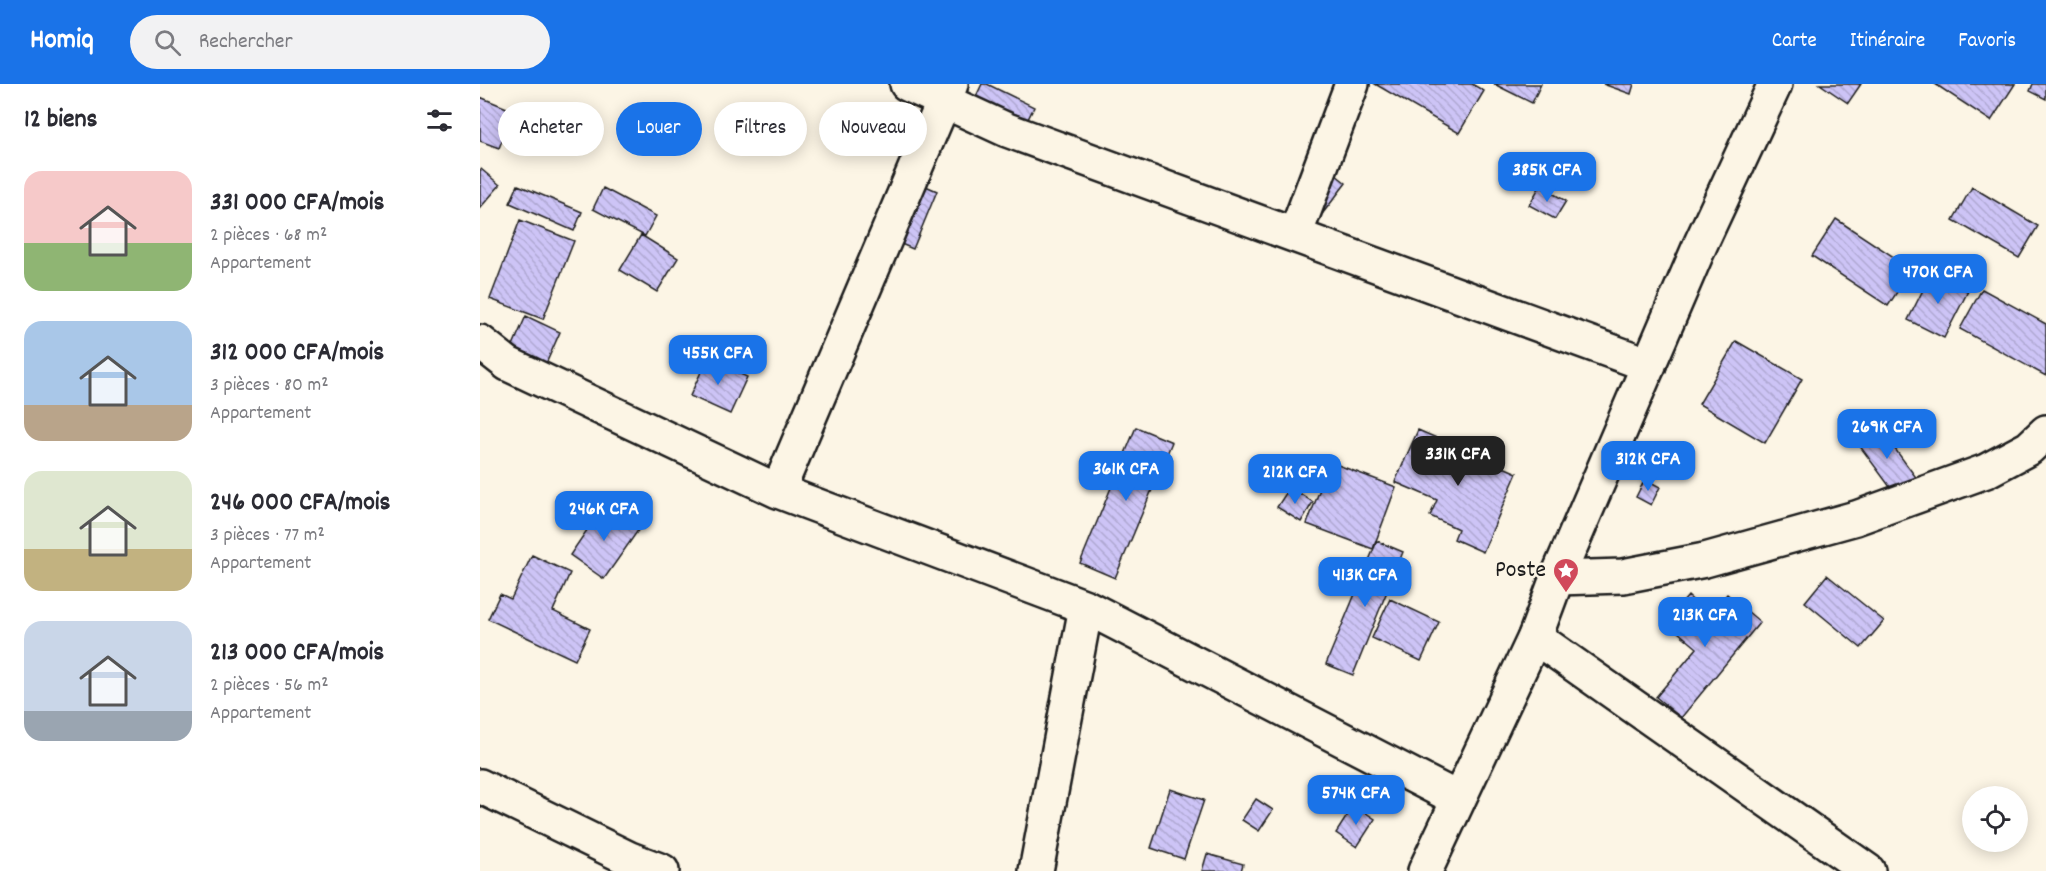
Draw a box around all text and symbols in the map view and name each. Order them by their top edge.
search box [130,15,550,69]
text: Homiq [30,22,94,62]
icon: search [151,26,184,59]
text: Rechercher [199,27,293,58]
text: Carte [1772,27,1817,57]
text: Itinéraire [1850,27,1925,57]
text: Favoris [1958,27,2016,57]
text: 12 biens [24,102,97,139]
chip: Acheter [498,102,604,156]
chip: Louer [616,102,702,156]
chip: Filtres [714,102,807,156]
chip: Nouveau [819,102,927,156]
icon: filters [423,104,456,137]
pin: 385K CFA [1485,152,1609,203]
text: 385K CFA [1512,157,1582,185]
text: 331 000 CFA/mois [210,185,384,222]
icon: home [72,195,144,267]
text: 2 pièces · 68 m² [210,222,327,250]
text: Appartement [210,250,312,278]
pin: 470K CFA [1876,254,2000,305]
text: 470K CFA [1903,259,1973,287]
text: 312 000 CFA/mois [210,335,384,372]
pin: 455K CFA [656,335,780,386]
text: 455K CFA [683,340,753,368]
icon: home [72,345,144,417]
text: 3 pièces · 80 m² [210,372,328,400]
text: Appartement [210,400,312,428]
pin: 269K CFA [1825,409,1949,460]
text: 269K CFA [1851,414,1923,442]
pin: 331K CFA [1396,436,1520,487]
text: 331K CFA [1425,441,1491,469]
pin: 312K CFA [1586,441,1710,492]
text: 312K CFA [1615,446,1681,474]
pin: 361K CFA [1064,451,1188,502]
pin: 212K CFA [1233,454,1357,505]
text: 361K CFA [1093,456,1159,484]
text: 212K CFA [1262,459,1328,487]
text: 246 000 CFA/mois [210,485,391,522]
pin: 246K CFA [542,491,666,542]
icon: home [72,495,144,567]
text: 246K CFA [569,496,639,524]
text: 3 pièces · 77 m² [210,522,325,550]
text: Appartement [210,550,312,578]
place label: Poste [1495,554,1546,588]
place icon: Poste [1551,556,1581,594]
pin: 413K CFA [1303,557,1427,608]
text: 413K CFA [1332,562,1398,590]
pin: 213K CFA [1643,597,1767,648]
text: 213K CFA [1672,602,1738,630]
text: 213 000 CFA/mois [210,635,384,672]
icon: home [72,645,144,717]
text: 2 pièces · 56 m² [210,672,328,700]
text: Appartement [210,700,312,728]
pin: 574K CFA [1294,775,1418,826]
text: 574K CFA [1322,780,1390,808]
map controls [1962,786,2028,852]
button: locate [1962,786,2028,852]

